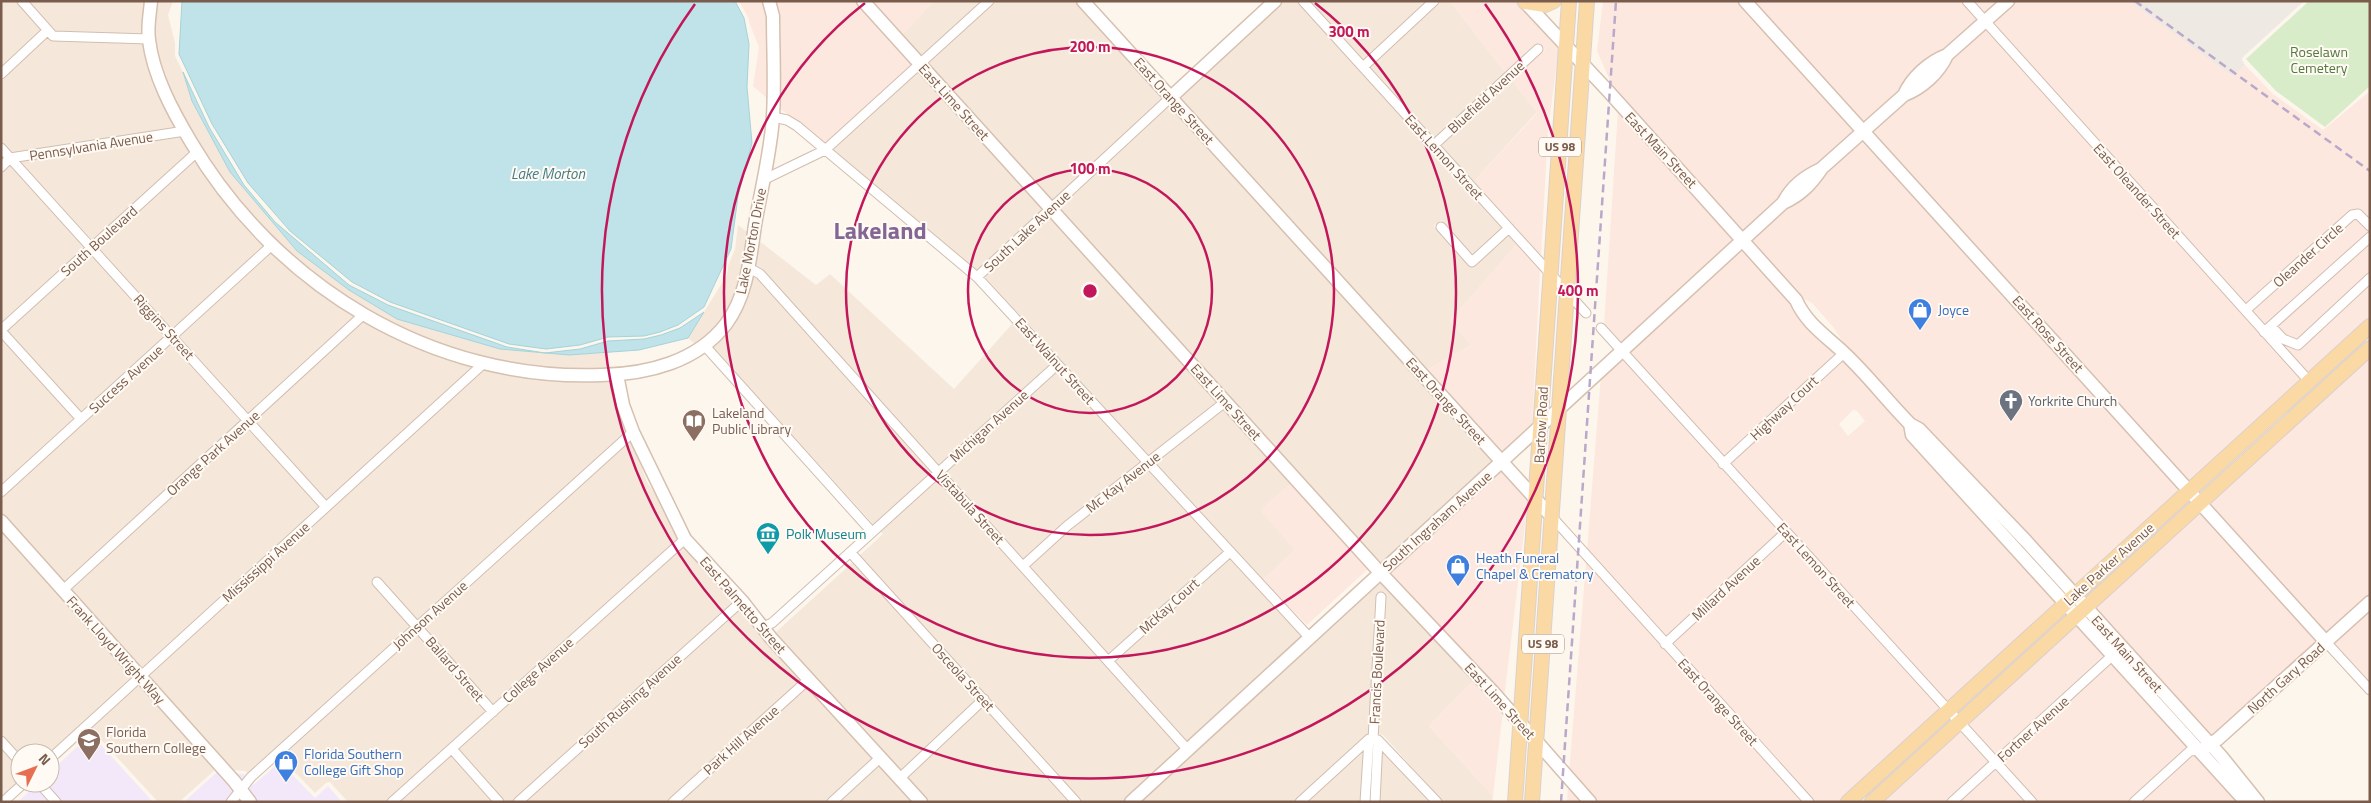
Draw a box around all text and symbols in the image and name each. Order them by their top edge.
text: 300 m [1328,20,1370,43]
text: 200 m [1069,35,1111,58]
park label: Roselawn Cemetery [2290,41,2348,78]
street label: East Orange Street [1129,52,1219,149]
street label: Bluefield Avenue [1442,55,1529,138]
street label: East Lime Street [914,59,995,145]
street label: East Main Street [1620,107,1702,193]
street label: East Lemon Street [1400,109,1489,204]
street label: Pennsylvania Avenue [28,125,154,166]
road number: US 98 [1539,138,1581,156]
street label: East Oleander Street [2089,138,2186,243]
text: 100 m [1069,157,1111,180]
water label: Lake Morton [511,162,586,185]
street label: South Lake Avenue [978,185,1075,277]
street label: Lake Morton Drive [730,186,771,296]
street label: South Boulevard [55,200,142,281]
district label: Lakeland [833,212,927,248]
street label: Oleander Circle [2268,217,2347,292]
text: 400 m [1557,279,1599,302]
centre of rings [1081,282,1099,300]
street label: Riggins Street [129,289,200,364]
street label: East Rose Street [2008,290,2089,377]
shop icon: Joyce [1907,297,1933,331]
place label: Joyce [1938,299,1969,320]
street label: East Walnut Street [1011,312,1100,409]
street label: Success Avenue [84,339,168,418]
street label: East Orange Street [1401,352,1491,449]
street label: East Lime Street [1186,359,1267,445]
street label: Highway Court [1745,370,1823,445]
street label: Michigan Avenue [944,384,1033,467]
street label: Bartow Road [1528,386,1553,464]
church icon: Yorkrite Church [1998,388,2024,422]
place label: Yorkrite Church [2028,390,2117,411]
place label: Lakeland Public Library [712,402,791,439]
street label: Orange Park Avenue [161,405,264,500]
library icon: Lakeland Public Library [681,408,707,442]
street label: Mc Kay Avenue [1081,446,1164,517]
street label: Vistabula Street [931,465,1010,549]
street label: South Ingraham Avenue [1377,466,1496,576]
street label: Mississippi Avenue [217,516,314,607]
street label: East Lemon Street [1772,517,1861,612]
street label: Lake Parker Avenue [2059,517,2159,610]
museum icon: Polk Museum [755,521,781,555]
place label: Polk Museum [786,523,867,544]
place label: Heath Funeral Chapel & Crematory [1476,547,1594,584]
street label: Millard Avenue [1687,550,1765,625]
street label: East Palmetto Street [695,551,792,658]
shop icon: Heath Funeral Chapel & Crematory [1445,553,1471,587]
street label: McKay Court [1134,573,1203,638]
street label: Johnson Avenue [387,575,472,654]
street label: Frank Lloyd Wright Way [62,591,171,709]
street label: East Main Street [2087,610,2168,697]
street label: Francis Boulevard [1363,619,1390,725]
street label: Ballard Street [421,631,490,706]
street label: College Avenue [497,632,578,707]
road number: US 98 [1522,634,1564,654]
street label: North Gary Road [2242,637,2329,718]
street label: Osceola Street [927,638,1000,716]
street label: South Rushing Avenue [573,648,686,753]
street label: East Orange Street [1673,653,1763,750]
street label: East Lime Street [1460,658,1541,744]
street label: Fortner Avenue [1992,691,2073,767]
street label: Park Hill Avenue [698,700,783,779]
place label: Florida Southern College [106,721,206,758]
school or university icon: Florida Southern College [76,727,102,761]
north arrow [10,743,60,793]
place label: Florida Southern College Gift Shop [304,743,404,780]
text: N [34,748,56,770]
shop icon: Florida Southern College Gift Shop [273,749,299,783]

